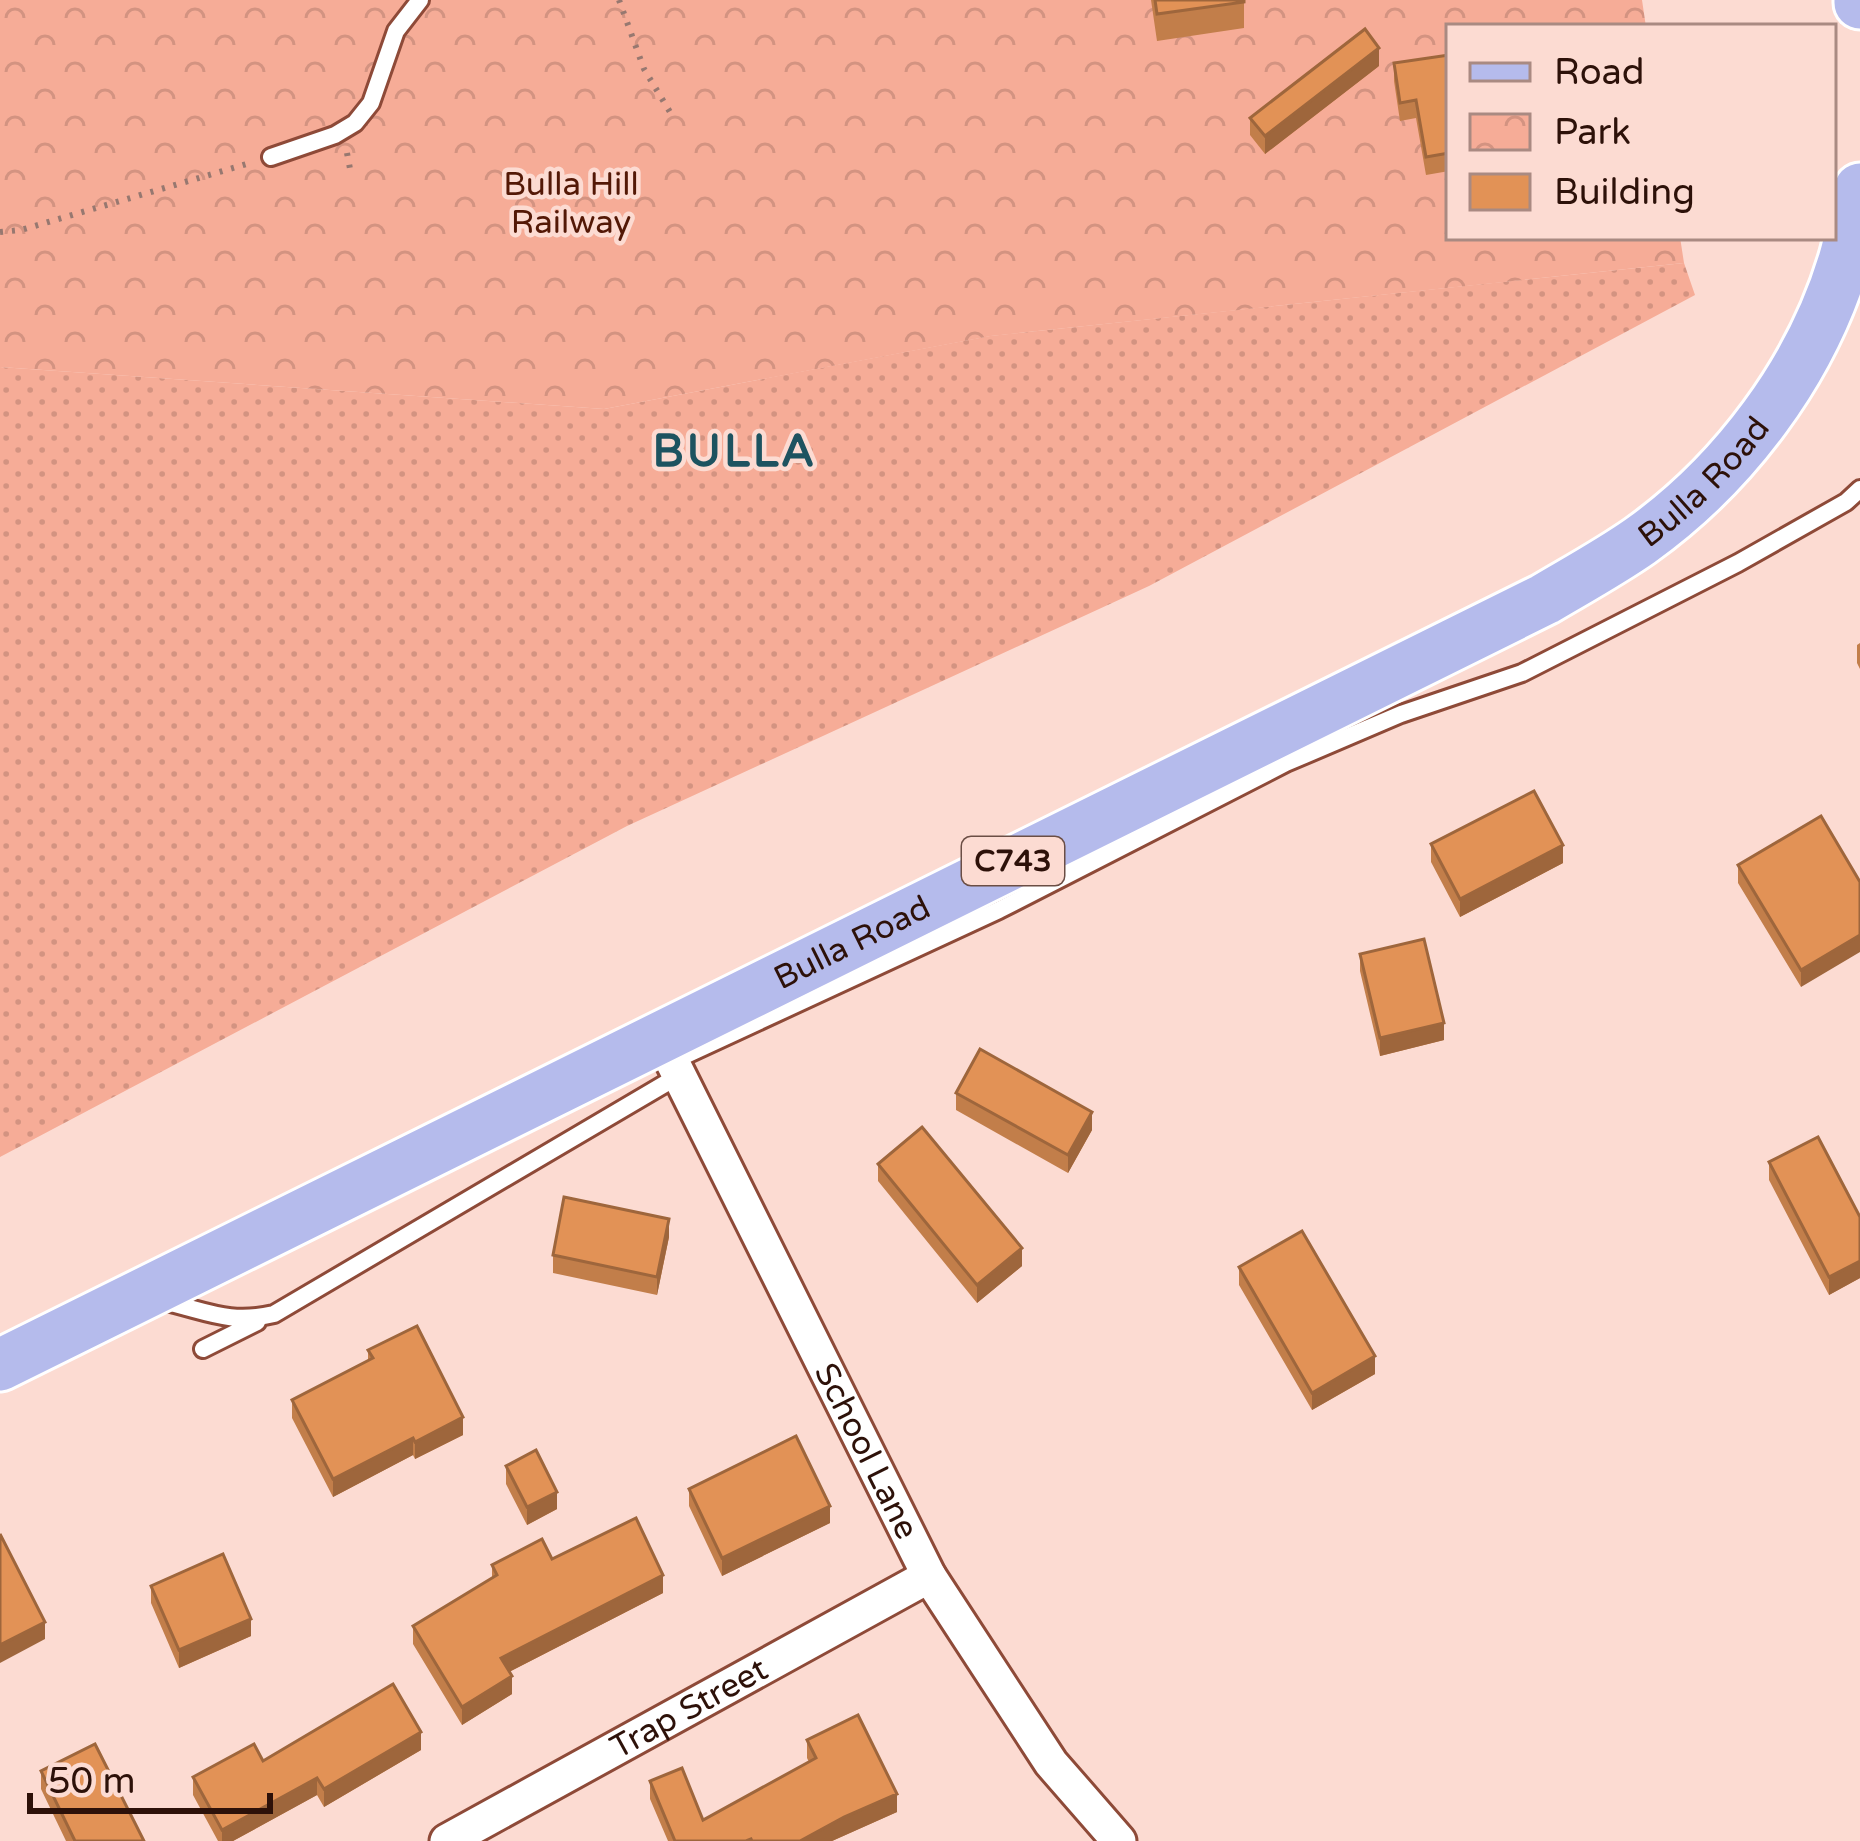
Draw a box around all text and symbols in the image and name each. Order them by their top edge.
legend [1446,24,1836,240]
text: Road [1554,51,1644,94]
text: Park [1554,111,1631,154]
park label: Bulla Hill Railway [503,165,639,242]
text: Building [1554,171,1695,214]
street label: Bulla Road [1630,409,1778,555]
district label: BULLA [653,425,817,479]
road number: C743 [962,837,1064,885]
street label: Bulla Road [768,888,937,998]
street label: School Lane [806,1357,927,1545]
street label: Trap Street [604,1649,774,1767]
scale bar [30,1739,270,1813]
text: 50 m [48,1760,136,1803]

